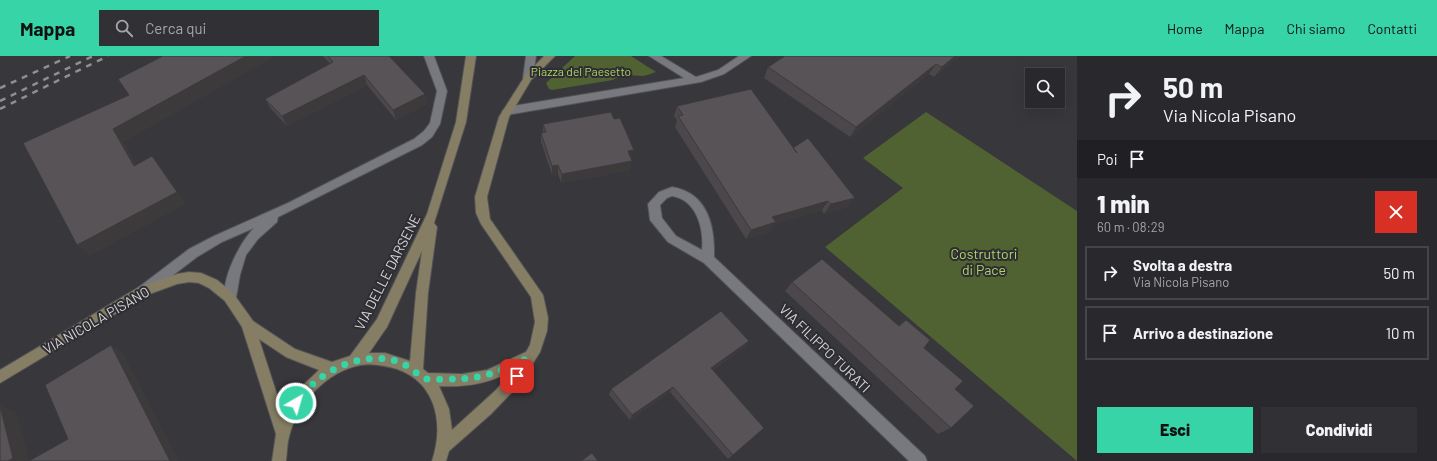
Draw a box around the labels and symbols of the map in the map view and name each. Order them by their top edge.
park label: Piazza del Paesetto [531,64,631,78]
street label: VIA DELLE DARSENE [351,211,423,333]
park label: Costruttori di Pace [951,245,1017,278]
street label: VIA NICOLA PISANO [40,283,152,357]
street label: VIA FILIPPO TURATI [776,300,874,396]
pin [500,359,534,393]
position arrow [275,382,317,424]

